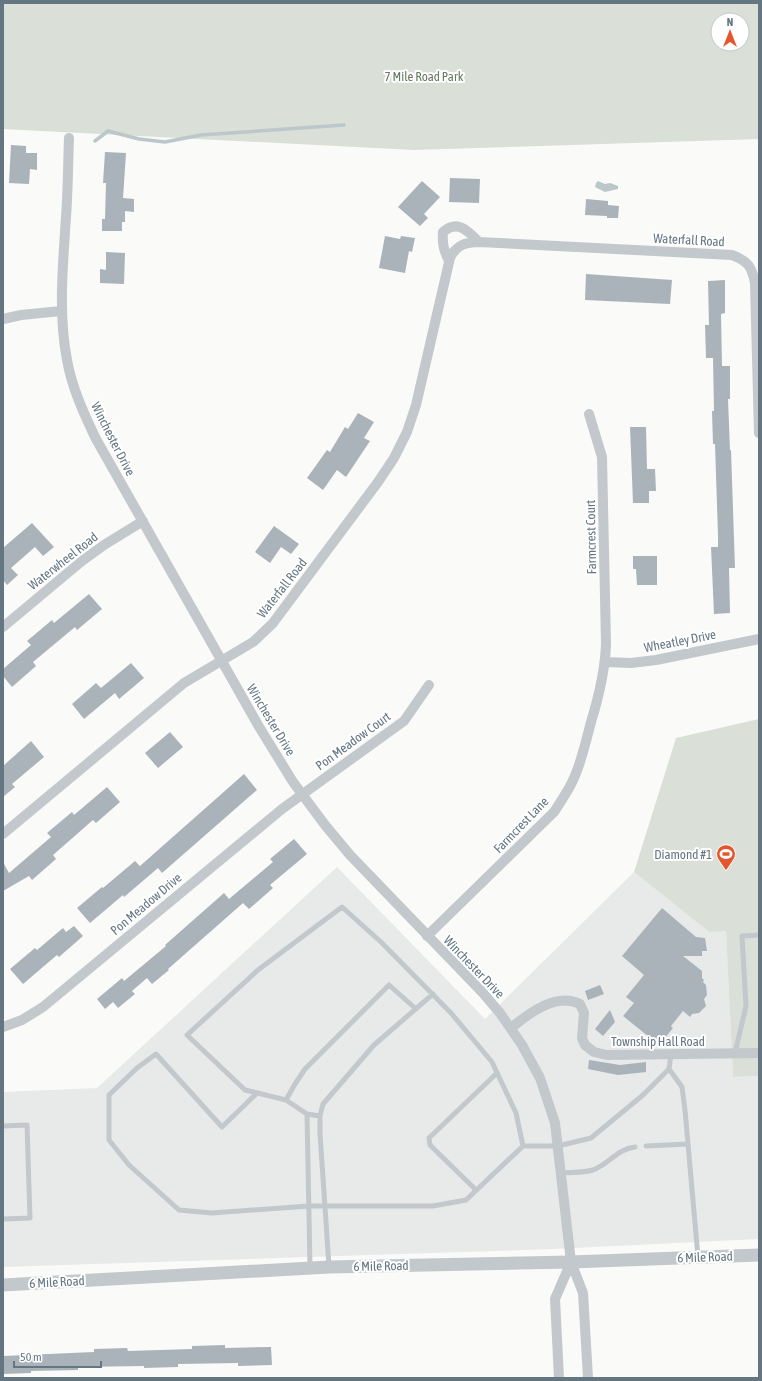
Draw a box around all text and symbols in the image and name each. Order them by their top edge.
north arrow [710,12,750,52]
text: N [727,16,733,28]
park label: 7 Mile Road Park [385,69,464,84]
street label: Waterfall Road [653,231,725,249]
street label: Winchester Drive [88,400,138,478]
street label: Farmcrest Court [583,499,599,574]
street label: Waterwheel Road [25,529,101,593]
street label: Waterfall Road [254,555,310,621]
street label: Wheatley Drive [643,627,717,655]
street label: Winchester Drive [244,682,298,759]
street label: Pon Meadow Court [313,709,393,773]
street label: Farmcrest Lane [491,794,552,856]
sports icon: Diamond #1 [715,843,737,871]
place label: Diamond #1 [654,847,712,862]
street label: Pon Meadow Drive [107,870,185,938]
street label: Winchester Drive [441,933,507,1001]
street label: Township Hall Road [611,1034,705,1049]
street label: 6 Mile Road [677,1249,733,1265]
street label: 6 Mile Road [353,1258,409,1274]
street label: 6 Mile Road [29,1273,85,1291]
scale bar [14,1343,101,1369]
text: 50 m [20,1350,42,1364]

